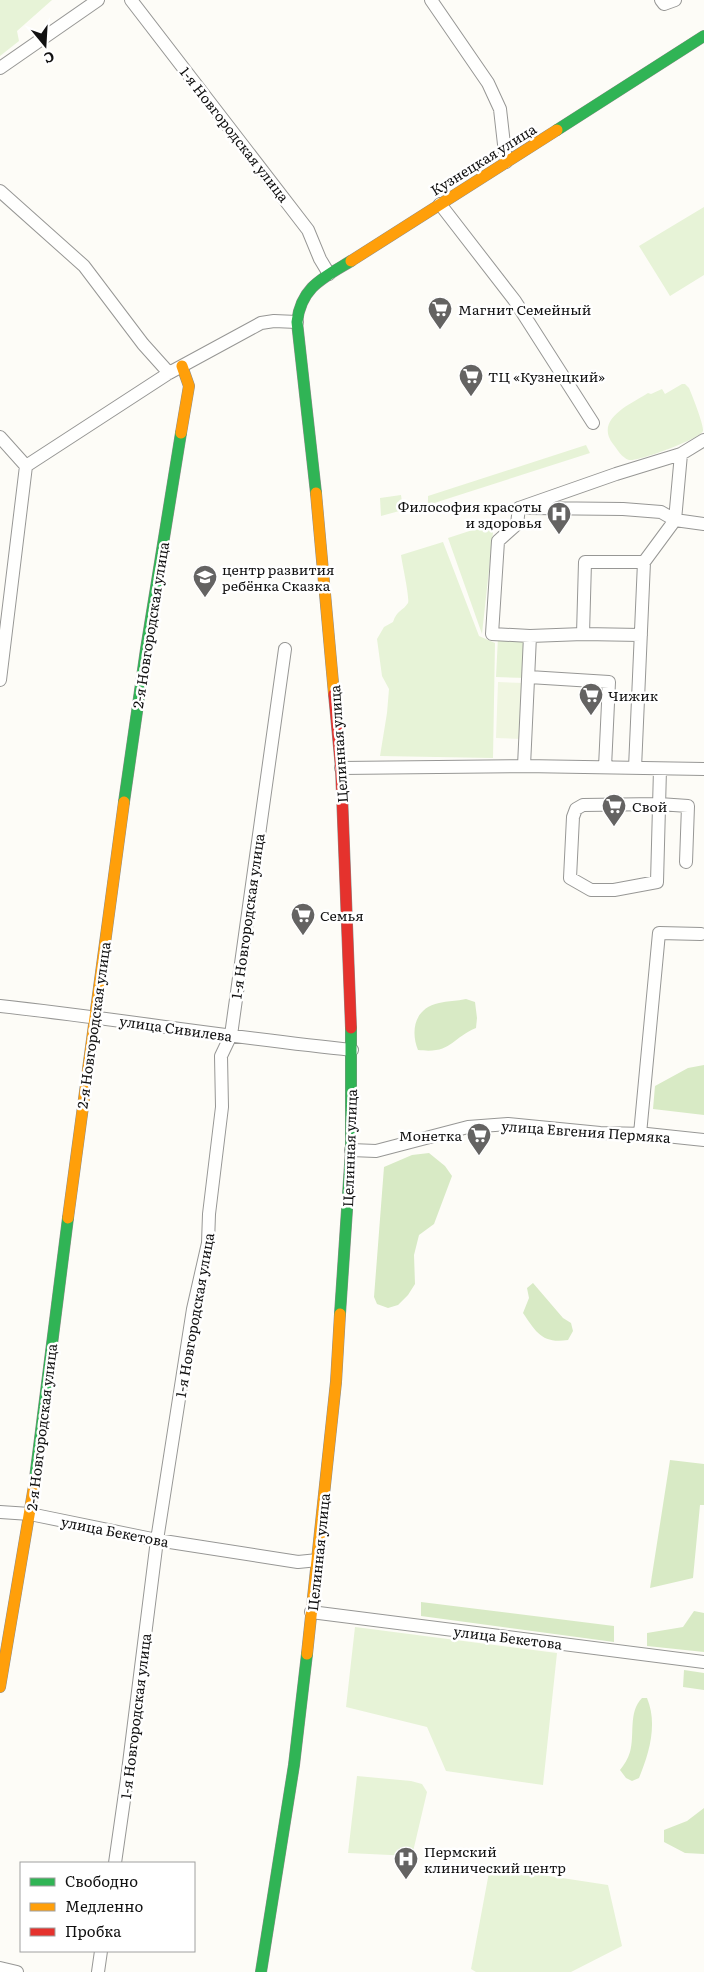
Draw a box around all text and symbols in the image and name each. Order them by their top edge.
north arrow [20,20,70,70]
text: С [41,47,57,69]
street label: 1-я Новгородская улица [176,62,295,206]
street label: Кузнецкая улица [426,118,540,200]
supermarket icon: Магнит Семейный [427,296,453,330]
place label: Магнит Семейный [458,299,591,319]
supermarket icon: ТЦ «Кузнецкий» [458,363,484,397]
place label: ТЦ «Кузнецкий» [488,366,605,386]
place label: Философия красоты и здоровья [398,496,542,532]
hospital icon: Философия красоты и здоровья [546,501,572,535]
street label: 2-я Новгородская улица [127,540,173,710]
place label: центр развития ребёнка Сказка [222,559,335,595]
school or university icon: центр развития ребёнка Сказка [192,564,218,598]
supermarket icon: Чижик [578,682,604,716]
street label: Целинная улица [324,684,352,804]
place label: Чижик [608,685,659,705]
supermarket icon: Свой [601,793,627,827]
place label: Свой [632,796,667,816]
street label: 1-я Новгородская улица [225,832,269,1000]
supermarket icon: Семья [290,902,316,936]
place label: Семья [320,905,364,925]
street label: 2-я Новгородская улица [71,940,115,1110]
street label: улица Сивилева [118,1010,234,1046]
street label: Целинная улица [337,1088,361,1207]
street label: улица Евгения Пермяка [501,1115,672,1147]
supermarket icon: Монетка [466,1122,492,1156]
place label: Монетка [399,1125,462,1145]
street label: 1-я Новгородская улица [170,1231,218,1399]
street label: 2-я Новгородская улица [21,1342,61,1512]
street label: Целинная улица [302,1492,334,1612]
street label: улица Бекетова [59,1511,171,1551]
street label: улица Бекетова [452,1620,564,1654]
street label: 1-я Новгородская улица [115,1632,155,1800]
place label: Пермский клинический центр [424,1841,566,1877]
hospital icon: Пермский клинический центр [393,1846,419,1880]
legend [20,1862,195,1952]
text: Свободно [65,1869,138,1892]
text: Медленно [65,1894,143,1917]
text: Пробка [65,1919,122,1942]

